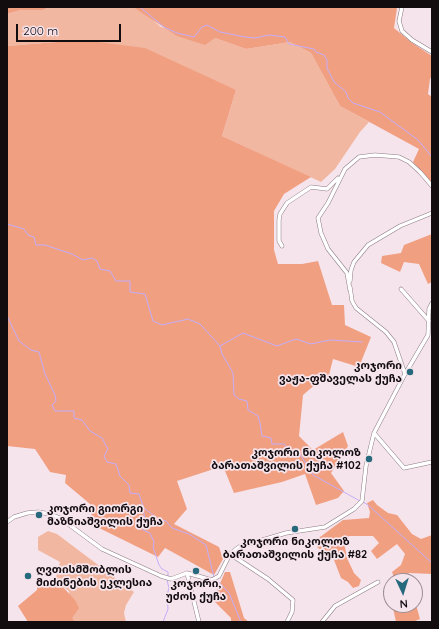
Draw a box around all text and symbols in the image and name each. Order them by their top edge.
scale bar [18,16,123,42]
text: 200 m [23,23,58,38]
place label: კოჯორი ვაჟა-ფშაველას ქუჩა [279,359,402,385]
marker: კოჯორი ვაჟა-ფშაველას ქუჩა [405,367,415,377]
place label: კოჯორი ნიკოლოზ ბარათაშვილის ქუჩა #102 [211,446,361,472]
marker: კოჯორი ნიკოლოზ ბარათაშვილის ქუჩა #102 [364,454,374,464]
place label: კოჯორი გიორგი მაზნიაშვილის ქუჩა [47,502,163,528]
marker: კოჯორი გიორგი მაზნიაშვილის ქუჩა [34,510,44,520]
marker: კოჯორი ნიკოლოზ ბარათაშვილის ქუჩა #82 [290,524,300,534]
place label: კოჯორი ნიკოლოზ ბარათაშვილის ქუჩა #82 [223,535,367,561]
place label: ღვთისმშობლის მიძინების ეკლესია [36,563,152,589]
marker: კოჯორი, უძოს ქუჩა [191,566,201,576]
marker: ღვთისმშობლის მიძინების ეკლესია [23,571,33,581]
north arrow [383,573,423,613]
place label: კოჯორი, უძოს ქუჩა [166,577,226,603]
text: N [399,597,408,611]

